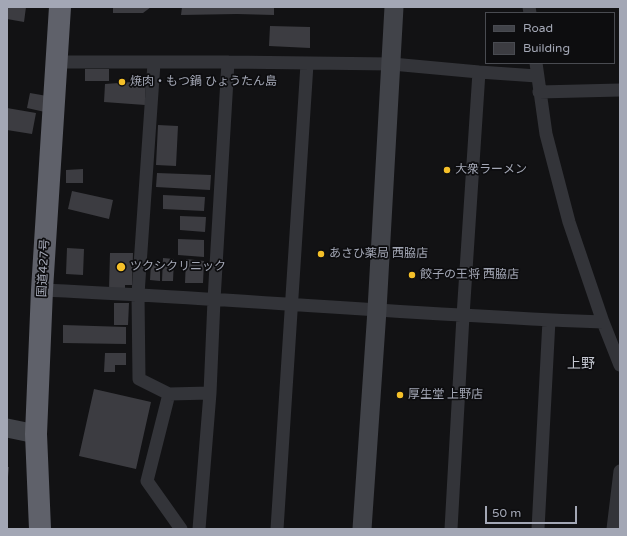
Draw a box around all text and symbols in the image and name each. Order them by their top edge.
legend [485,12,615,64]
text: Road [523,21,553,35]
text: Building [523,41,570,55]
place label: 焼肉・もつ鍋 ひょうたん島 [130,75,277,89]
marker: 焼肉・もつ鍋 ひょうたん島 [117,77,127,87]
place label: 大衆ラーメン [455,163,527,177]
marker: 大衆ラーメン [442,165,452,175]
street label: 国道427号 [35,238,53,298]
place label: あさひ薬局 西脇店 [329,247,428,261]
marker: あさひ薬局 西脇店 [316,249,326,259]
place label: ツクシクリニック [130,260,226,274]
marker: ツクシクリニック [115,261,127,273]
place label: 餃子の王将 西脇店 [420,268,519,282]
marker: 餃子の王将 西脇店 [407,270,417,280]
district label: 上野 [567,356,595,372]
place label: 厚生堂 上野店 [408,388,483,402]
marker: 厚生堂 上野店 [395,390,405,400]
scale bar [487,498,579,524]
text: 50 m [492,506,521,520]

